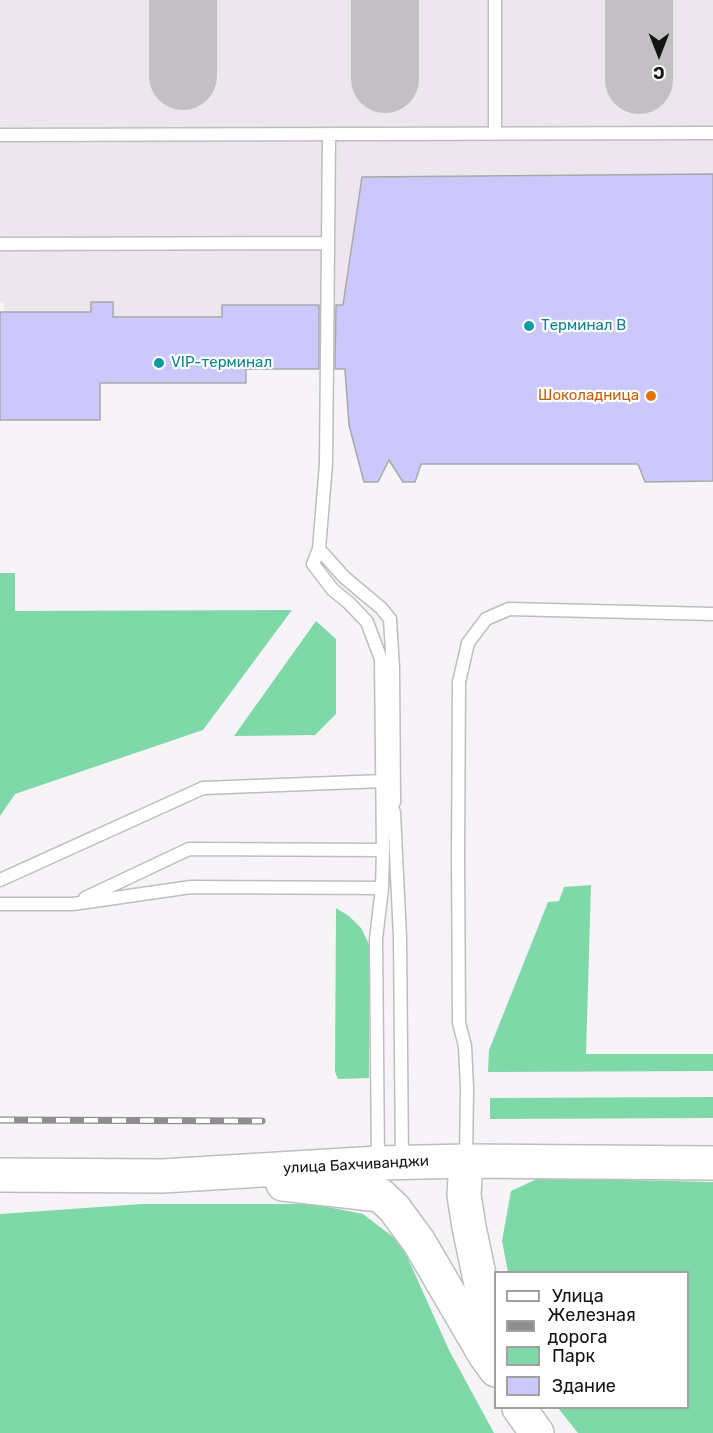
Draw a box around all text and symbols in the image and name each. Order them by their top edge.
north arrow [629,24,689,84]
text: С [653,63,665,82]
place label: Терминал B [541,317,626,335]
marker: Терминал B [522,319,536,333]
place label: VIP-терминал [171,354,272,372]
marker: VIP-терминал [152,356,166,370]
place label: Шоколадница [538,387,639,405]
marker: Шоколадница [644,389,658,403]
street label: улица Бахчиванджи [283,1152,429,1178]
legend [494,1271,689,1409]
text: Улица [552,1285,604,1307]
text: Железная дорога [547,1304,636,1348]
text: Парк [552,1345,595,1367]
text: Здание [552,1375,616,1397]

